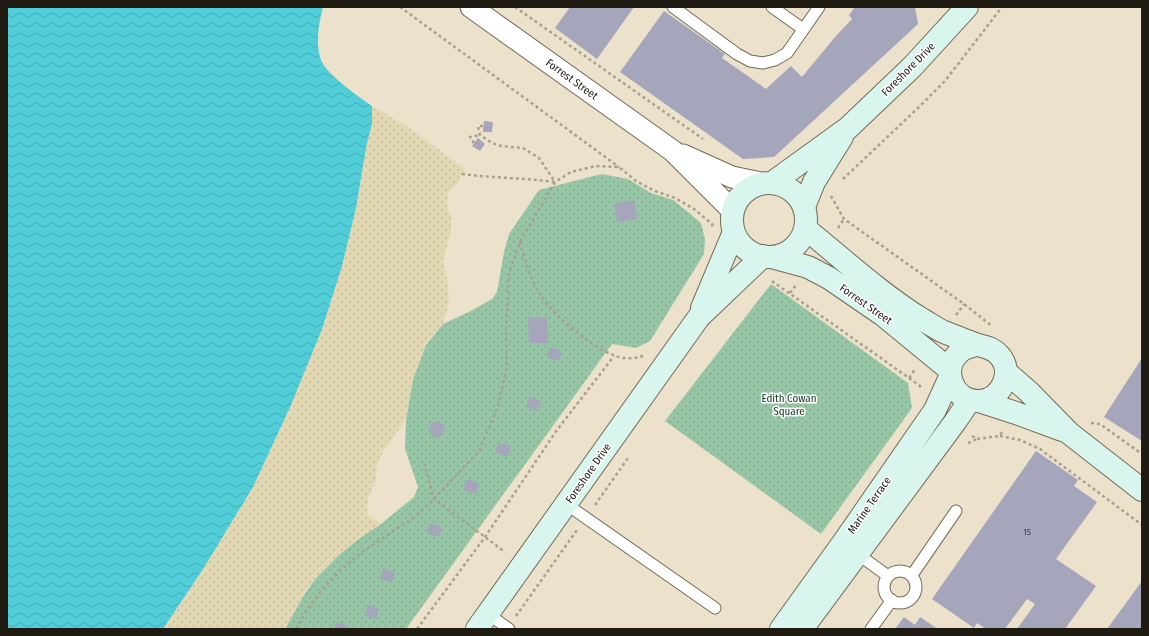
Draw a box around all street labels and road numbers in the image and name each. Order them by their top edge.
street label: Foreshore Drive [879,40,938,99]
street label: Forrest Street [543,56,601,103]
street label: Forrest Street [837,282,895,327]
street label: Foreshore Drive [563,441,614,506]
street label: Marine Terrace [845,474,894,536]

